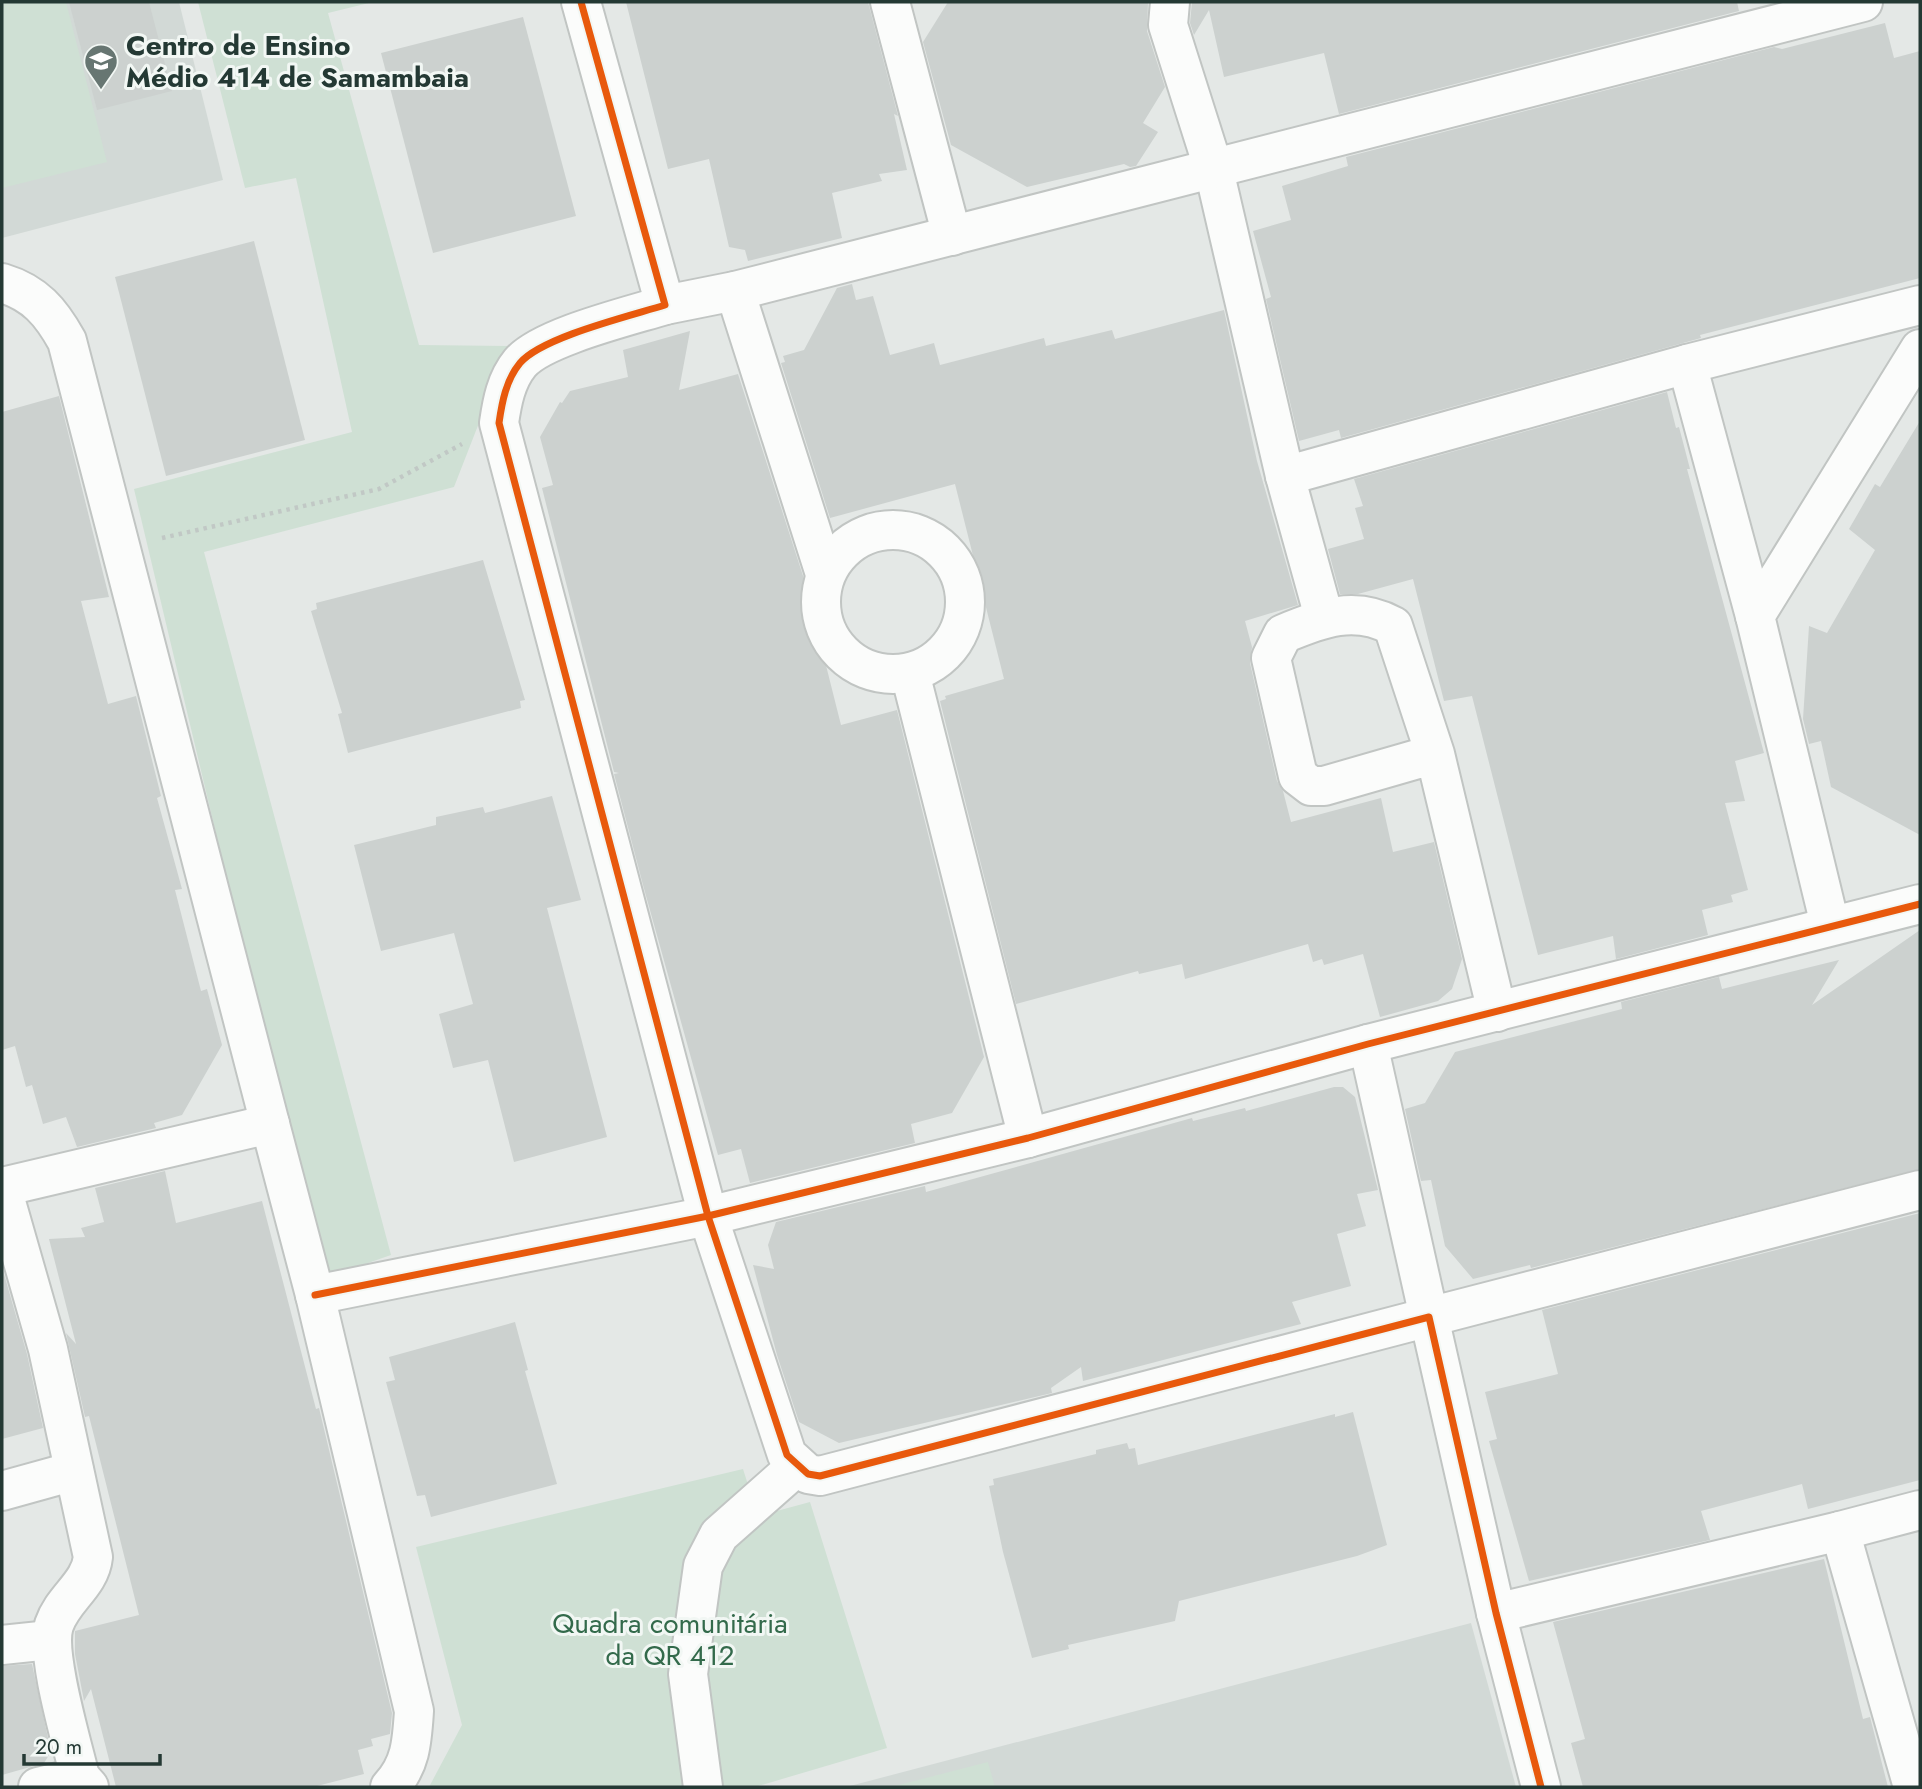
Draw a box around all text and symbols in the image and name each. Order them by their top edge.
place label: Centro de Ensino Médio 414 de Samambaia [126,25,469,98]
school or university icon: Centro de Ensino Médio 414 de Samambaia [82,42,120,91]
park label: Quadra comunitária da QR 412 [552,1603,788,1676]
scale bar [24,1722,161,1766]
text: 20 m [35,1732,82,1762]

